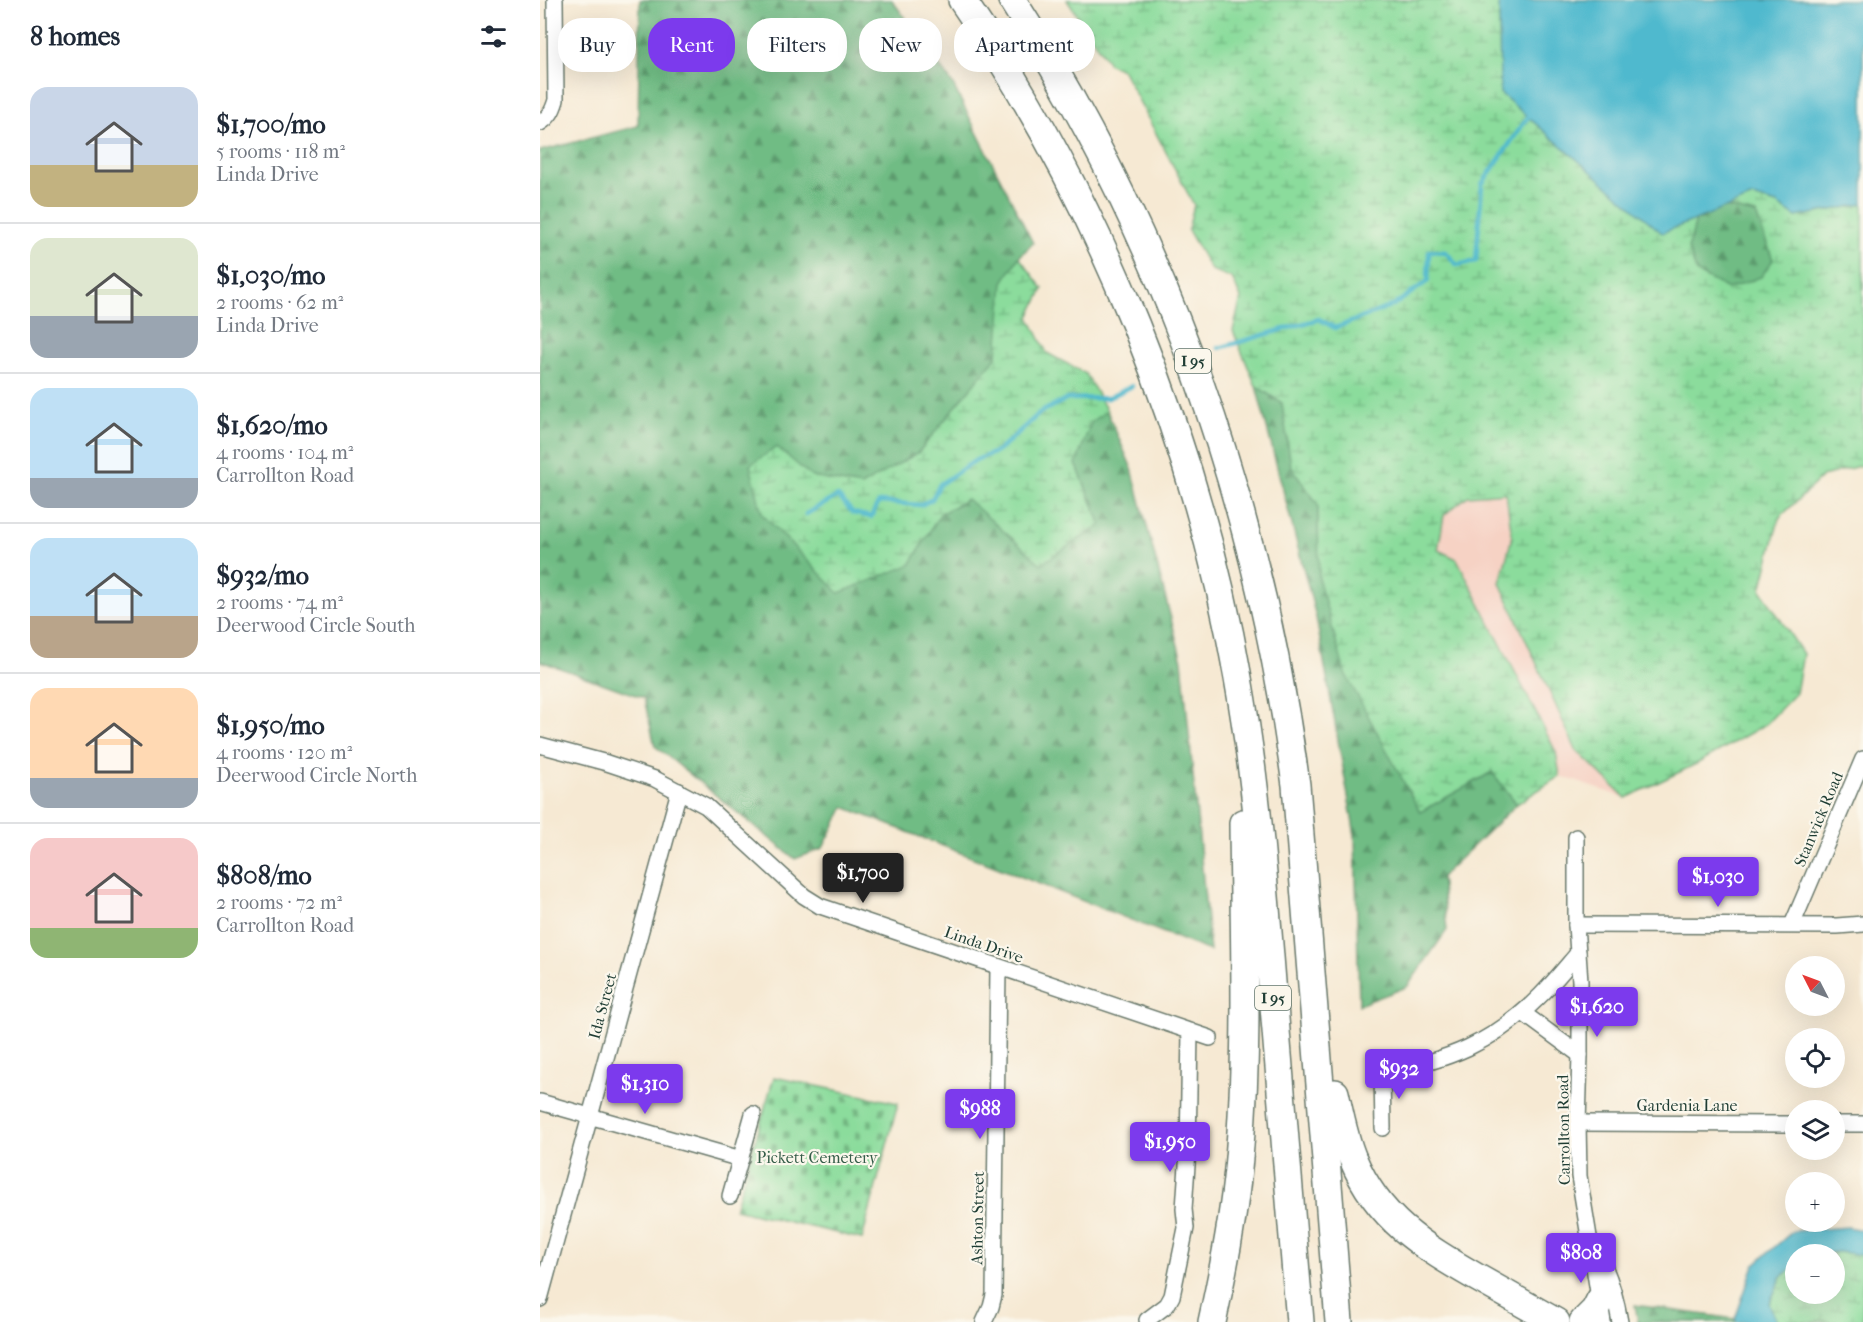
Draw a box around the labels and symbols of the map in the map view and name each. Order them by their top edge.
road number: I 95 [1175,349,1211,373]
street label: Stanwick Road [1790,769,1847,869]
pin: $1,700 [814,853,912,904]
pin: $1,030 [1669,857,1767,908]
street label: Linda Drive [942,922,1026,967]
north arrow [1785,956,1845,1016]
street label: Ida Street [585,971,621,1041]
road number: I 95 [1255,986,1291,1010]
pin: $1,620 [1548,987,1646,1038]
pin: $932 [1363,1049,1435,1100]
pin: $1,310 [596,1064,694,1115]
street label: Carrollton Road [1553,1074,1574,1185]
pin: $988 [944,1089,1016,1140]
street label: Gardenia Lane [1636,1096,1738,1115]
pin: $1,950 [1121,1122,1219,1173]
park label: Pickett Cemetery [757,1148,878,1167]
street label: Ashton Street [967,1171,988,1266]
pin: $808 [1545,1233,1617,1284]

